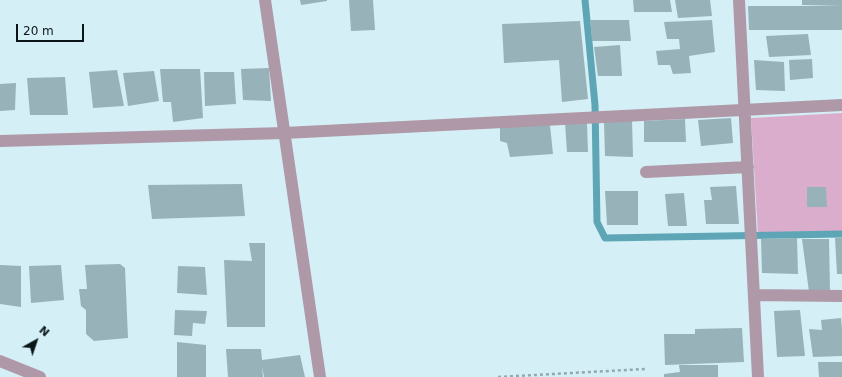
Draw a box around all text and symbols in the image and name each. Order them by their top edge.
scale bar [18,16,86,42]
text: 20 m [23,24,54,38]
north arrow [16,321,56,361]
text: N [36,323,52,339]

